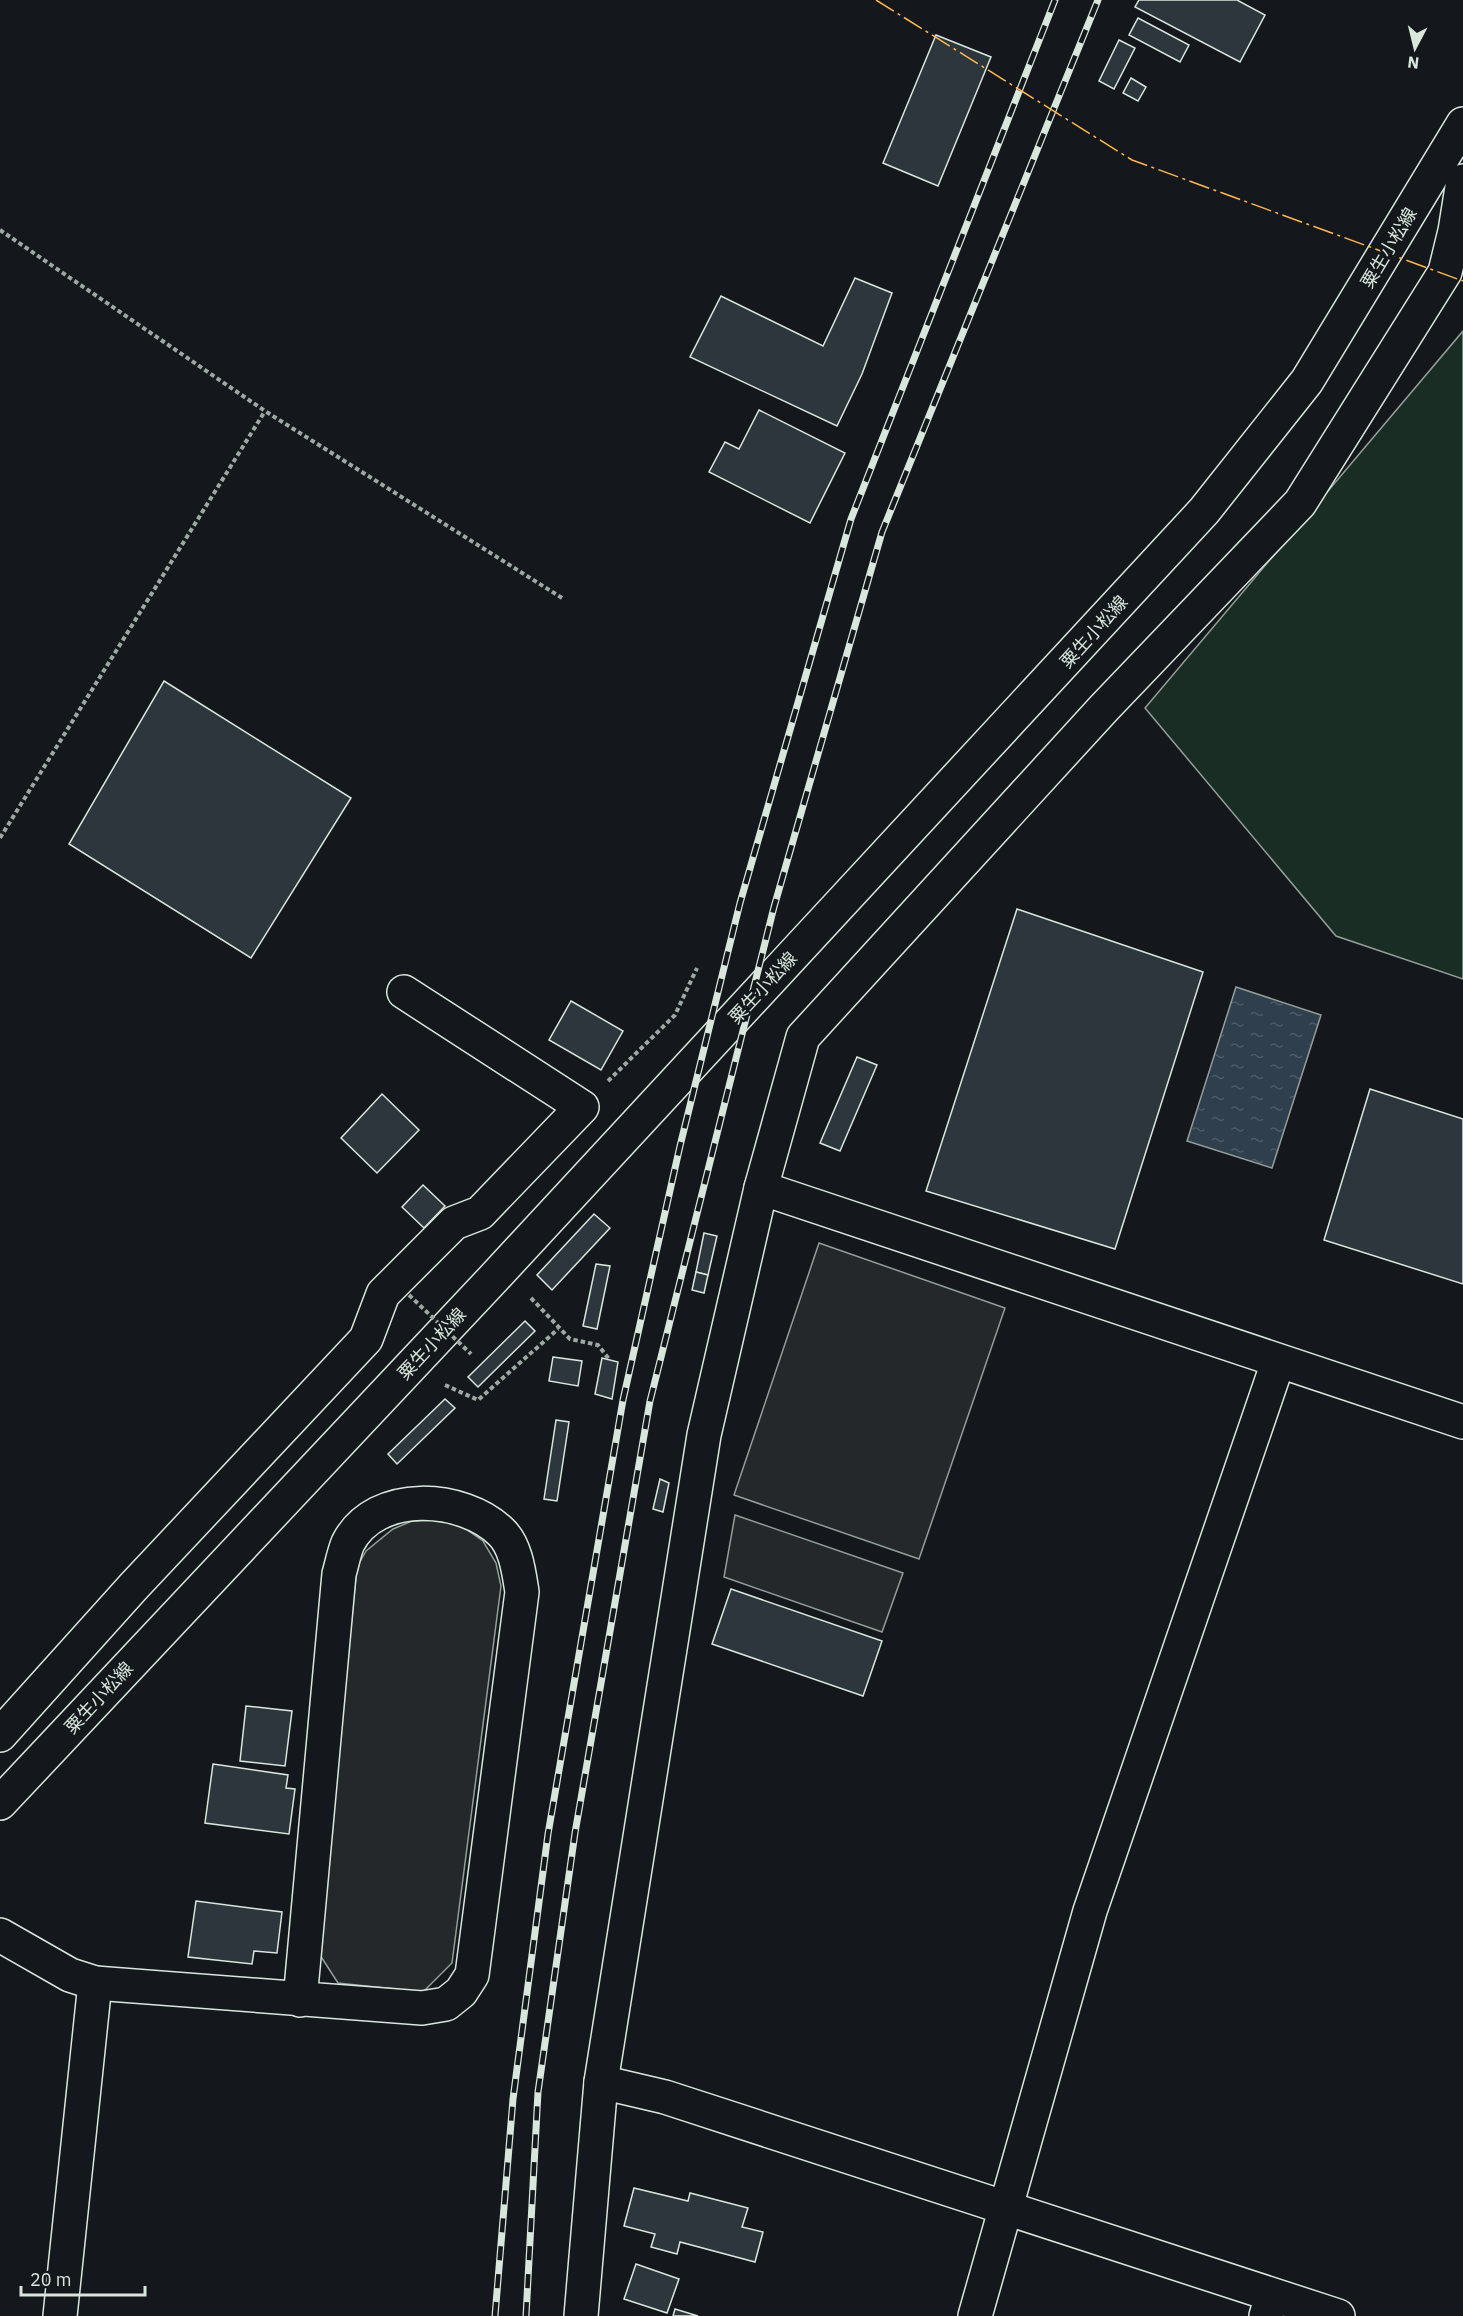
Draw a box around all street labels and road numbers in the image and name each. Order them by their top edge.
street label: 粟生小松線 [1356,203,1422,292]
street label: 粟生小松線 [1055,591,1132,673]
street label: 粟生小松線 [724,947,802,1028]
street label: 粟生小松線 [393,1303,471,1384]
street label: 粟生小松線 [60,1657,138,1738]

